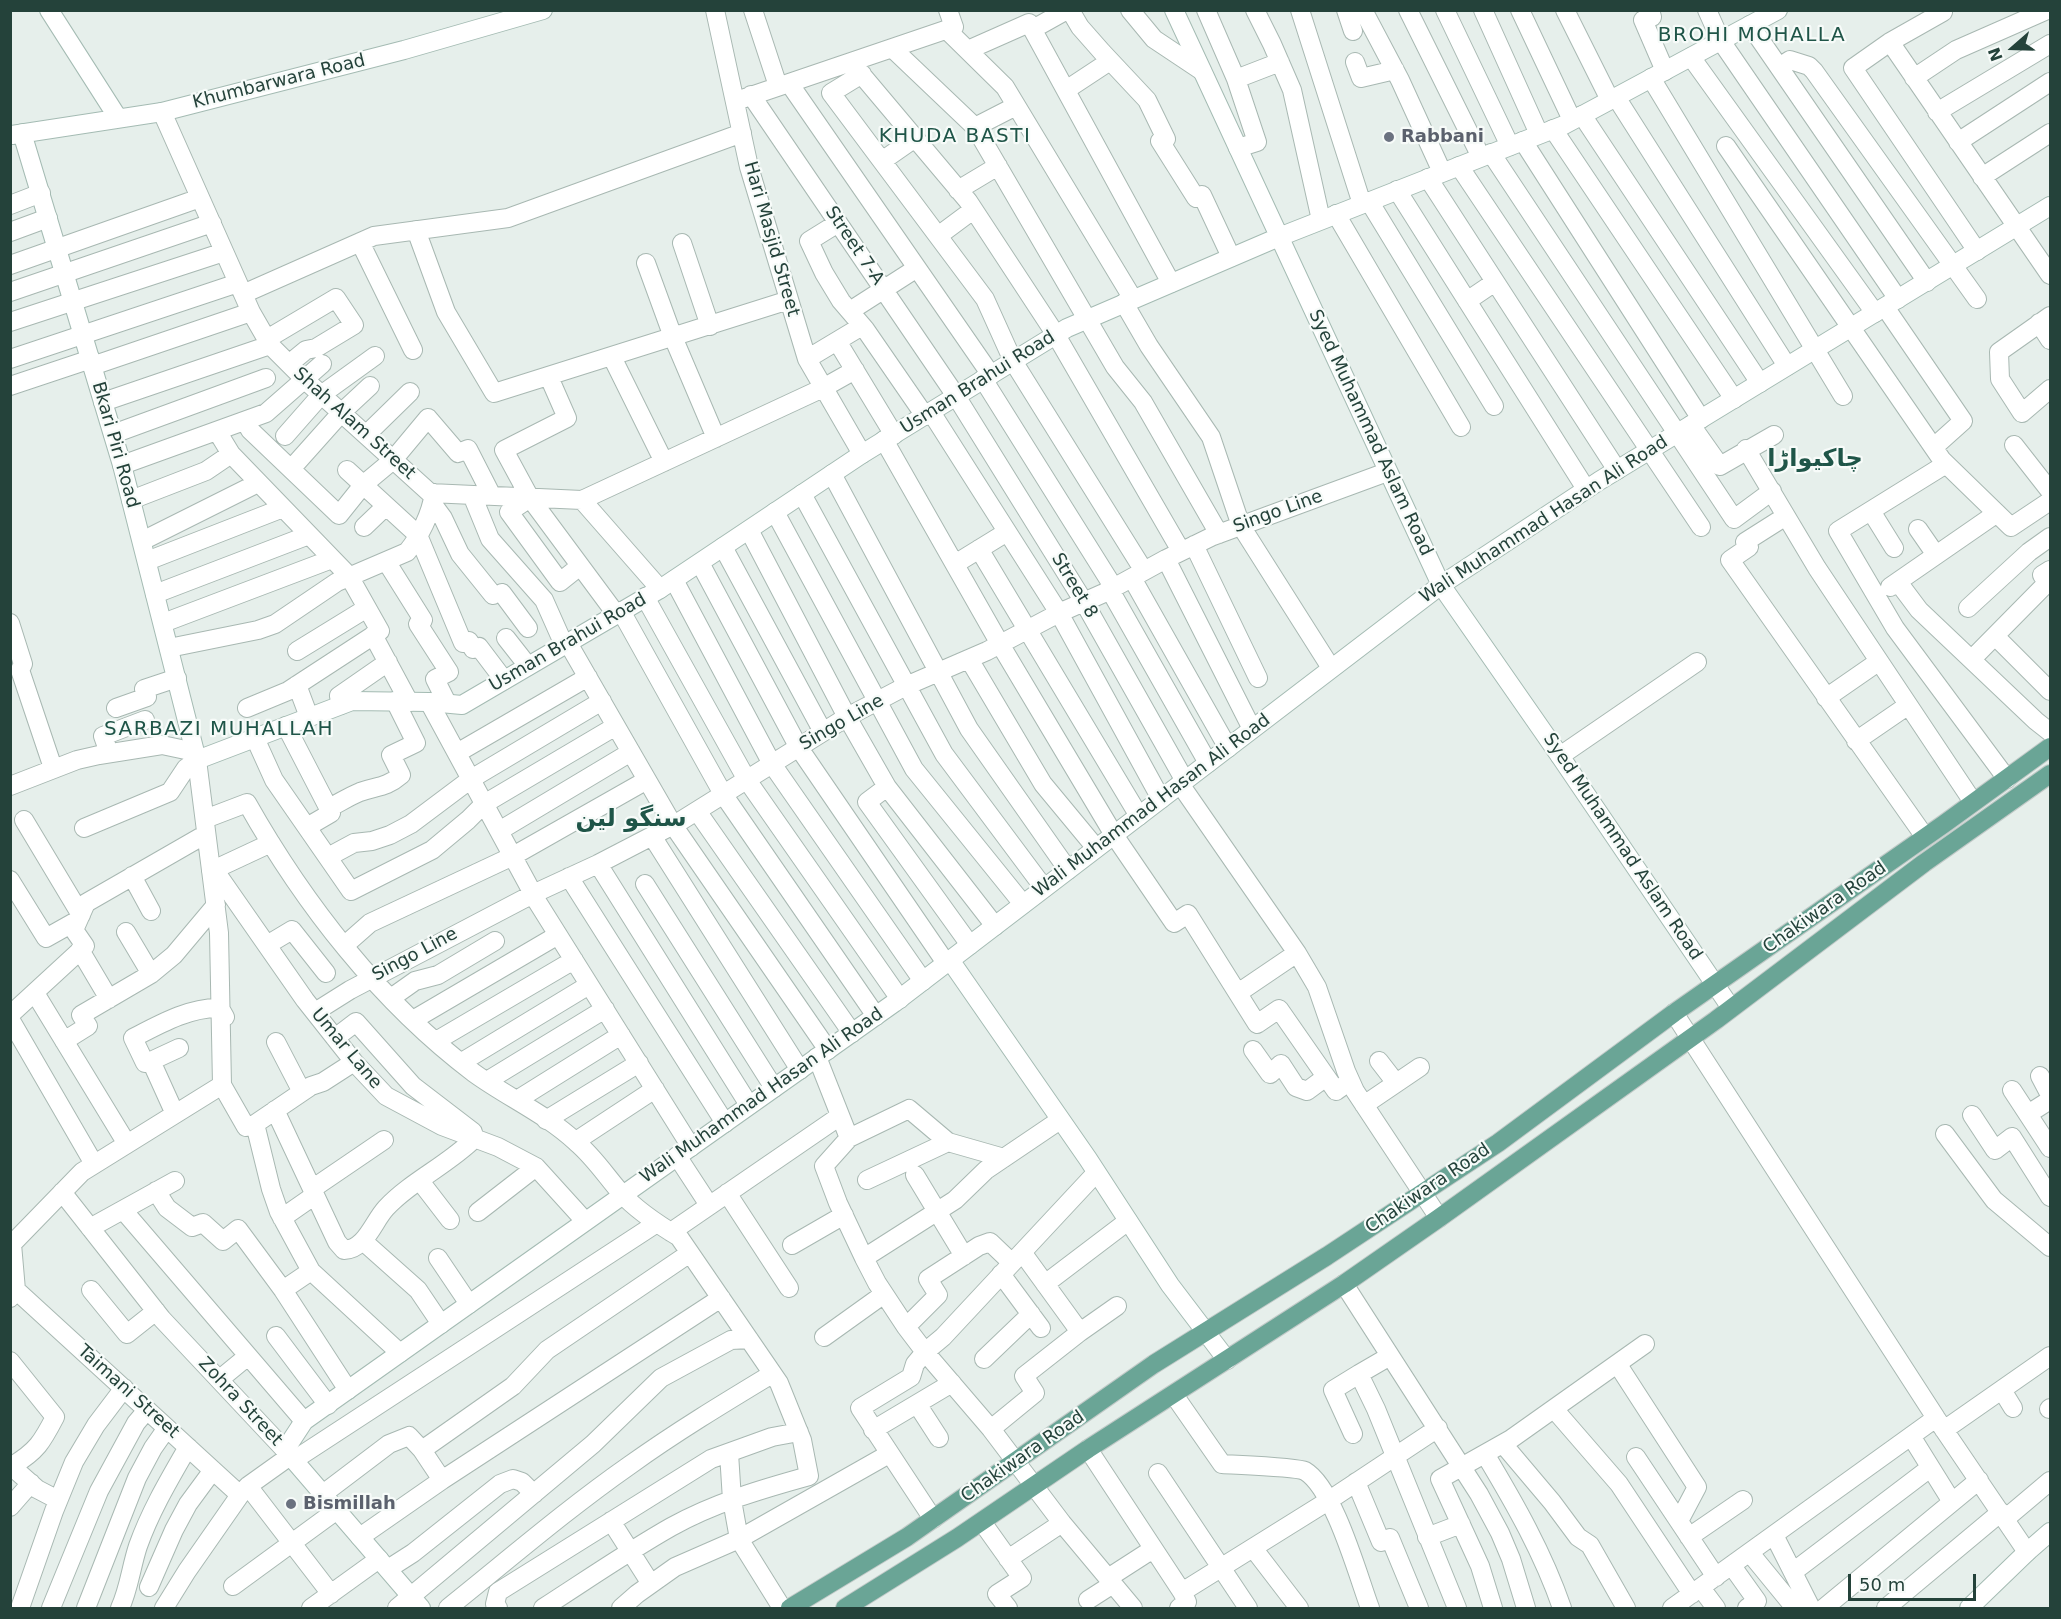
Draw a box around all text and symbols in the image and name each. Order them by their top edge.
north arrow [1983,18,2043,78]
district label: BROHI MOHALLA [1658,24,1846,48]
text: N [1984,45,2007,64]
street label: Khumbarwara Road [190,50,368,114]
district label: KHUDA BASTI [879,125,1031,149]
place label: Rabbani [1401,126,1484,148]
marker: Rabbani [1382,130,1396,144]
street label: Hari Masjid Street [739,159,803,319]
street label: Street 7-A [820,203,888,289]
street label: Syed Muhammad Aslam Road [1303,307,1437,559]
street label: Usman Brahui Road [897,327,1059,439]
street label: Shah Alam Street [288,363,420,485]
street label: Bkari Piri Road [87,379,143,511]
street label: Wali Muhammad Hasan Ali Road [1416,432,1672,608]
district label: چاکیواڑا [1767,446,1863,474]
street label: Singo Line [1230,486,1326,538]
street label: Street 8 [1046,550,1102,622]
street label: Usman Brahui Road [486,589,650,697]
street label: Singo Line [796,690,888,756]
street label: Wali Muhammad Hasan Ali Road [1029,710,1275,902]
district label: SARBAZI MUHALLAH [104,718,334,742]
street label: Syed Muhammad Aslam Road [1538,729,1706,965]
district label: سنگو لین [575,806,687,834]
street label: Chakiwara Road [1759,857,1891,959]
street label: Singo Line [369,924,461,986]
street label: Umar Lane [306,1004,386,1094]
street label: Wali Muhammad Hasan Ali Road [636,1004,888,1188]
street label: Chakiwara Road [1362,1139,1494,1239]
street label: Taimani Street [73,1341,183,1443]
street label: Zohra Street [193,1353,287,1451]
street label: Chakiwara Road [957,1406,1089,1508]
place label: Bismillah [303,1493,396,1515]
marker: Bismillah [284,1497,298,1511]
scale bar [1851,1562,1978,1600]
text: 50 m [1859,1574,1905,1595]

